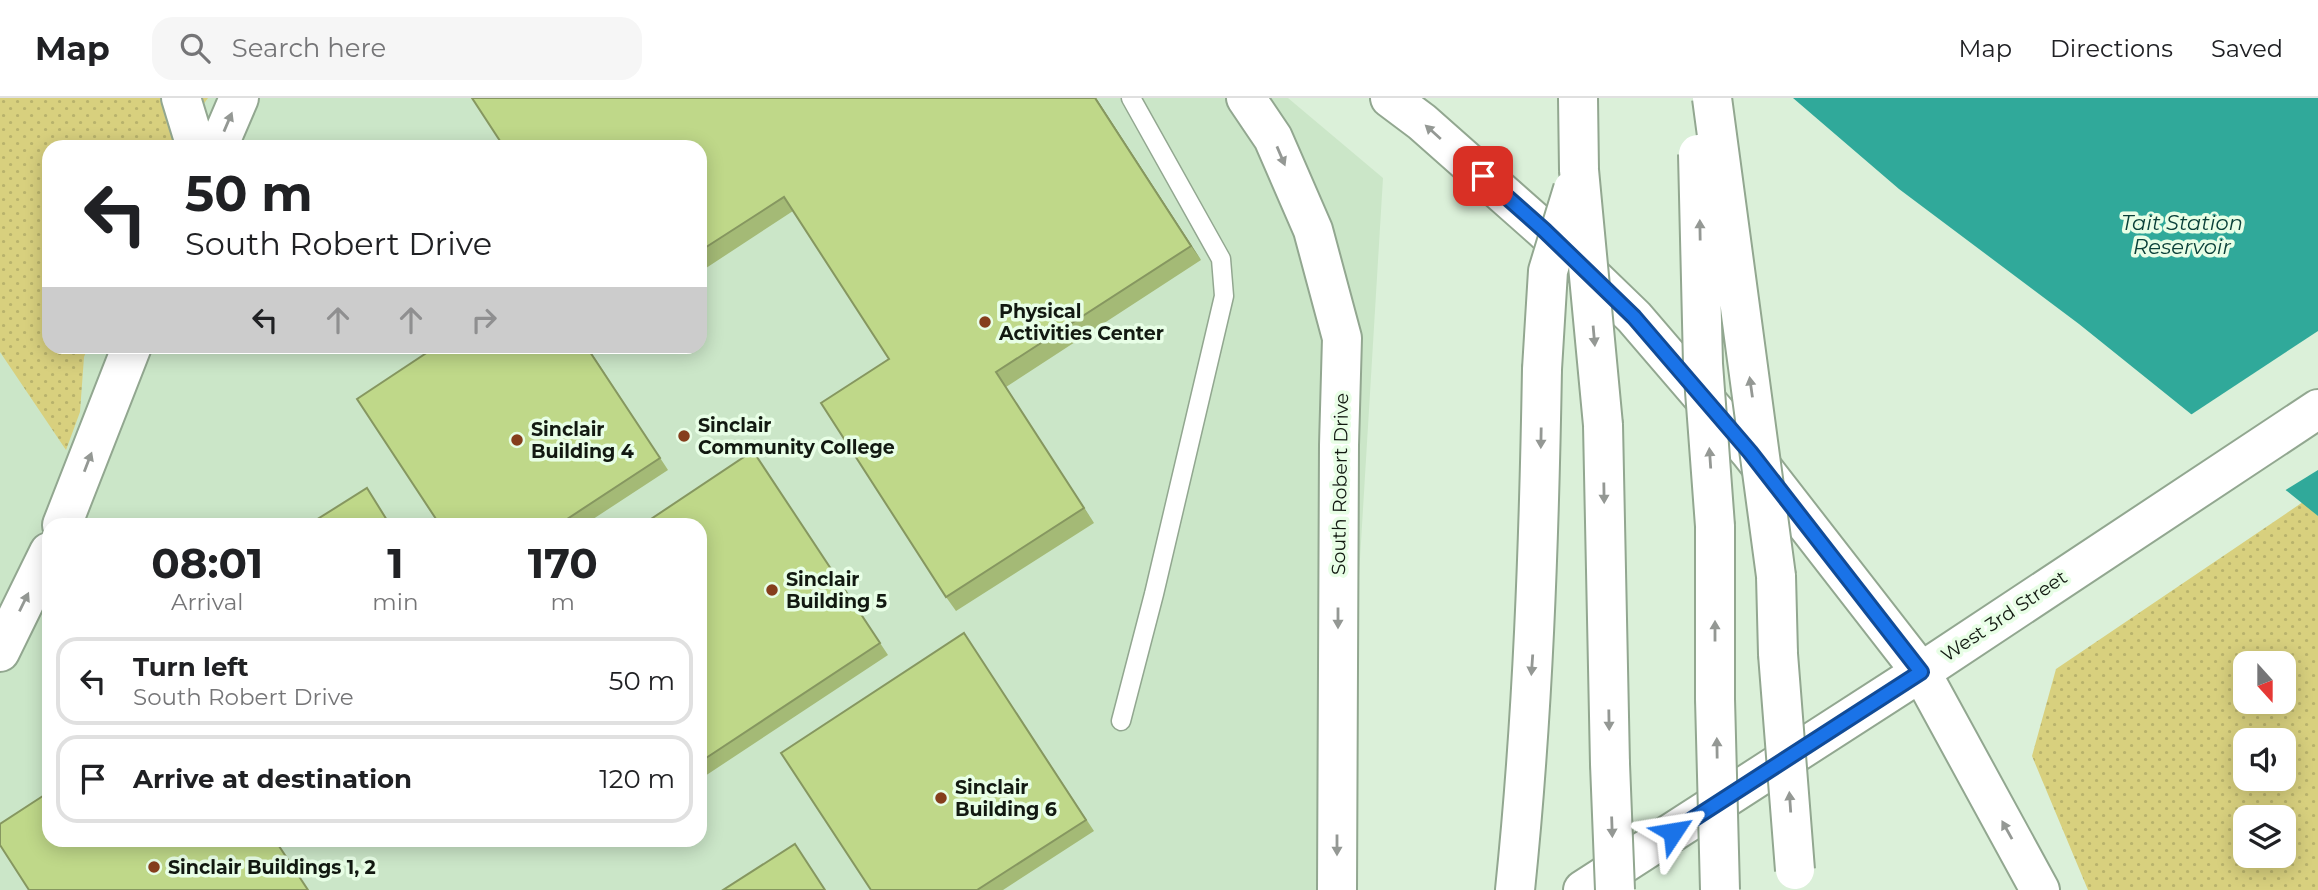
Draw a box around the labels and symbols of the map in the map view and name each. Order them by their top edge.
one-way arrow [223,112,234,133]
one-way arrow [1424,124,1442,140]
one-way arrow [1275,146,1287,166]
pin [1453,146,1513,206]
water label: Tait Station Reservoir [2121,210,2243,259]
one-way arrow [1694,219,1705,241]
place label: Physical Activities Center [998,300,1164,345]
marker: Physical Activities Center [977,314,993,330]
one-way arrow [1589,325,1600,347]
one-way arrow [1745,376,1756,398]
street label: South Robert Drive [1327,393,1353,575]
place label: Sinclair Community College [698,414,895,459]
place label: Sinclair Building 4 [531,418,634,463]
one-way arrow [1535,427,1546,449]
marker: Sinclair Community College [676,428,692,444]
marker: Sinclair Building 4 [509,432,525,448]
one-way arrow [1704,446,1715,468]
one-way arrow [82,451,93,472]
one-way arrow [1599,482,1610,504]
street label: West 3rd Street [1937,565,2072,667]
place label: Sinclair Building 5 [786,568,887,613]
marker: Sinclair Building 5 [764,582,780,598]
one-way arrow [19,592,30,612]
one-way arrow [1332,607,1344,629]
one-way arrow [1709,620,1721,642]
north arrow [2233,651,2296,714]
one-way arrow [1526,654,1537,676]
one-way arrow [1603,710,1615,732]
one-way arrow [1711,737,1722,759]
place label: Sinclair Building 6 [955,776,1057,821]
marker: Sinclair Building 6 [933,790,949,806]
one-way arrow [1784,791,1795,813]
position arrow [1636,795,1710,869]
one-way arrow [1607,816,1618,838]
one-way arrow [2002,820,2013,840]
one-way arrow [1331,835,1343,857]
place label: Sinclair Buildings 1, 2 [168,856,376,879]
marker: Sinclair Buildings 1, 2 [146,859,162,875]

